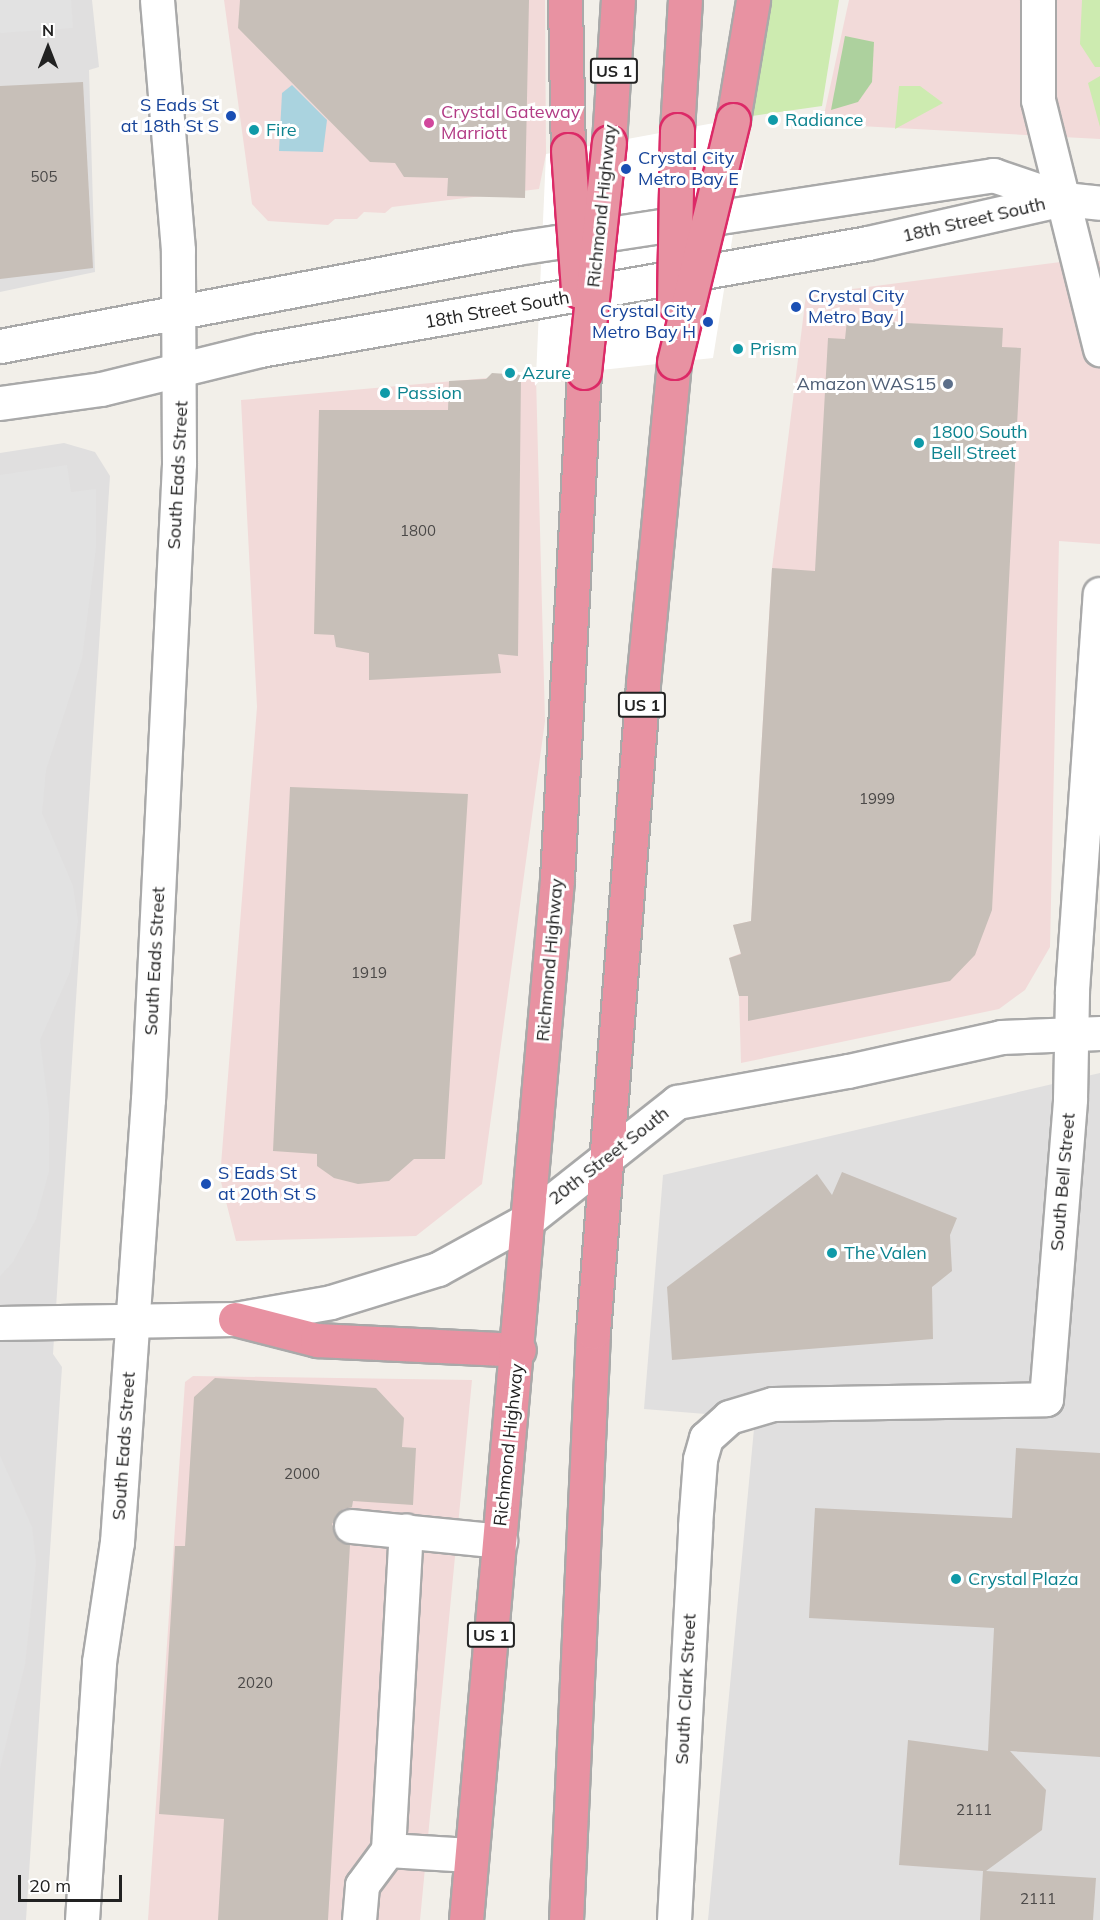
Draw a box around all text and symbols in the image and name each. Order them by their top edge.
north arrow [18,18,78,78]
text: N [42,20,54,40]
road number: US 1 [588,58,640,84]
place label: S Eads St at 18th St S [121,95,219,138]
place label: Crystal Gateway Marriott [441,102,580,144]
marker: S Eads St at 18th St S [224,109,238,123]
place label: Radiance [785,109,863,131]
marker: Radiance [766,113,780,127]
marker: Crystal Gateway Marriott [422,116,436,130]
place label: Fire [266,119,297,141]
marker: Fire [247,123,261,137]
street label: Richmond Highway [583,124,621,288]
place label: Crystal City Metro Bay E [638,148,739,190]
marker: Crystal City Metro Bay E [619,162,633,176]
house number: 505 [31,168,57,186]
street label: 18th Street South [900,193,1048,247]
place label: Crystal City Metro Bay J [808,286,904,328]
street label: 18th Street South [423,287,571,333]
marker: Crystal City Metro Bay J [789,300,803,314]
place label: Crystal City Metro Bay H [592,301,696,344]
marker: Crystal City Metro Bay H [701,315,715,329]
place label: Prism [750,338,797,360]
marker: Prism [731,342,745,356]
place label: Azure [522,362,571,384]
marker: Azure [503,366,517,380]
place label: Amazon WAS15 [797,373,936,395]
marker: Amazon WAS15 [941,377,955,391]
place label: Passion [397,382,462,404]
marker: Passion [378,386,392,400]
street label: South Eads Street [163,400,193,550]
place label: 1800 South Bell Street [931,422,1028,464]
marker: 1800 South Bell Street [912,436,926,450]
house number: 1800 [400,522,436,540]
road number: US 1 [616,692,668,718]
house number: 1999 [859,790,895,808]
street label: Richmond Highway [532,878,568,1042]
street label: South Eads Street [140,886,170,1036]
house number: 1919 [351,964,387,982]
street label: 20th Street South [545,1102,673,1210]
street label: South Bell Street [1046,1112,1080,1252]
place label: S Eads St at 20th St S [218,1163,316,1206]
marker: S Eads St at 20th St S [199,1177,213,1191]
place label: The Valen [844,1242,927,1264]
marker: The Valen [825,1246,839,1260]
street label: Richmond Highway [490,1363,528,1527]
street label: South Eads Street [108,1371,140,1521]
house number: 2000 [284,1465,320,1483]
place label: Crystal Plaza [968,1568,1079,1590]
marker: Crystal Plaza [949,1572,963,1586]
street label: South Clark Street [671,1613,701,1765]
road number: US 1 [466,1622,516,1648]
house number: 2020 [237,1674,273,1692]
house number: 2111 [956,1801,992,1819]
scale bar [21,1863,124,1901]
text: 20 m [29,1874,71,1897]
house number: 2111 [1020,1890,1056,1908]

